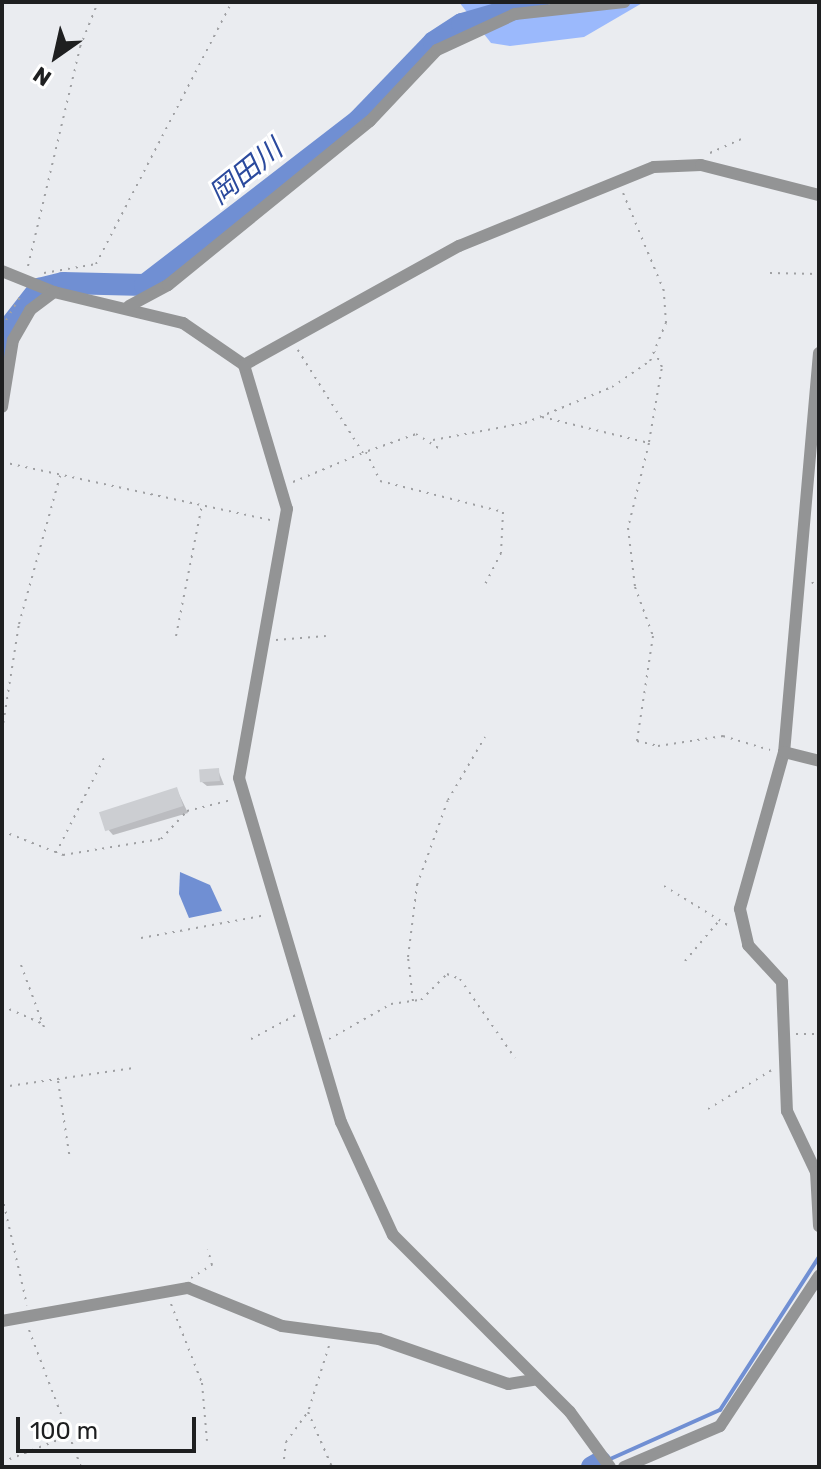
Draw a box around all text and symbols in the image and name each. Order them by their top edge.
north arrow [16,16,96,96]
text: N [28,61,56,92]
water label: 岡田川 [203,133,289,211]
scale bar [20,1401,200,1451]
text: 100 m [30,1417,98,1445]

